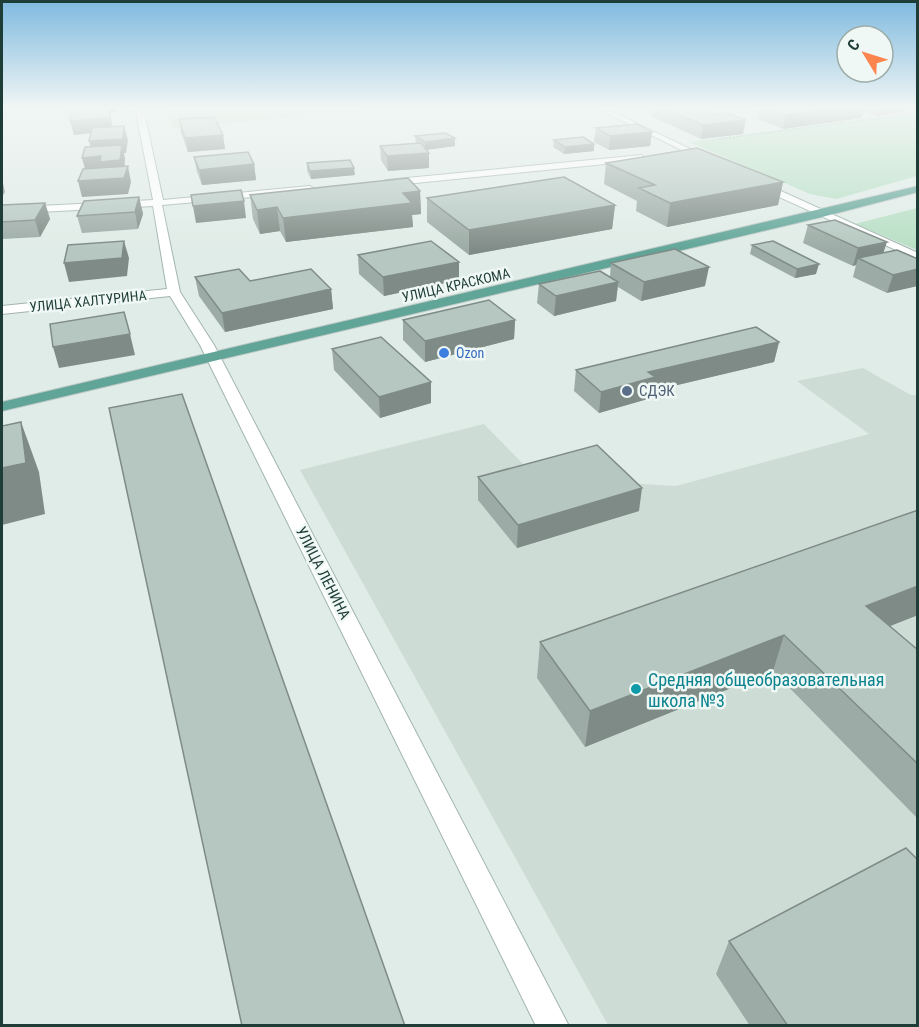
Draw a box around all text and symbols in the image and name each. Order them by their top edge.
north arrow [835,24,895,84]
text: С [843,36,864,55]
street label: УЛИЦА КРАСКОМА [400,265,512,305]
street label: УЛИЦА ХАЛТУРИНА [29,287,147,315]
place label: Ozon [456,345,484,361]
marker: Ozon [437,346,451,360]
place label: СДЭК [639,382,675,400]
marker: СДЭК [620,384,634,398]
street label: УЛИЦА ЛЕНИНА [292,524,354,623]
place label: Средняя общеобразовательная школа №3 [648,669,884,711]
marker: Средняя общеобразовательная школа №3 [629,682,643,696]

